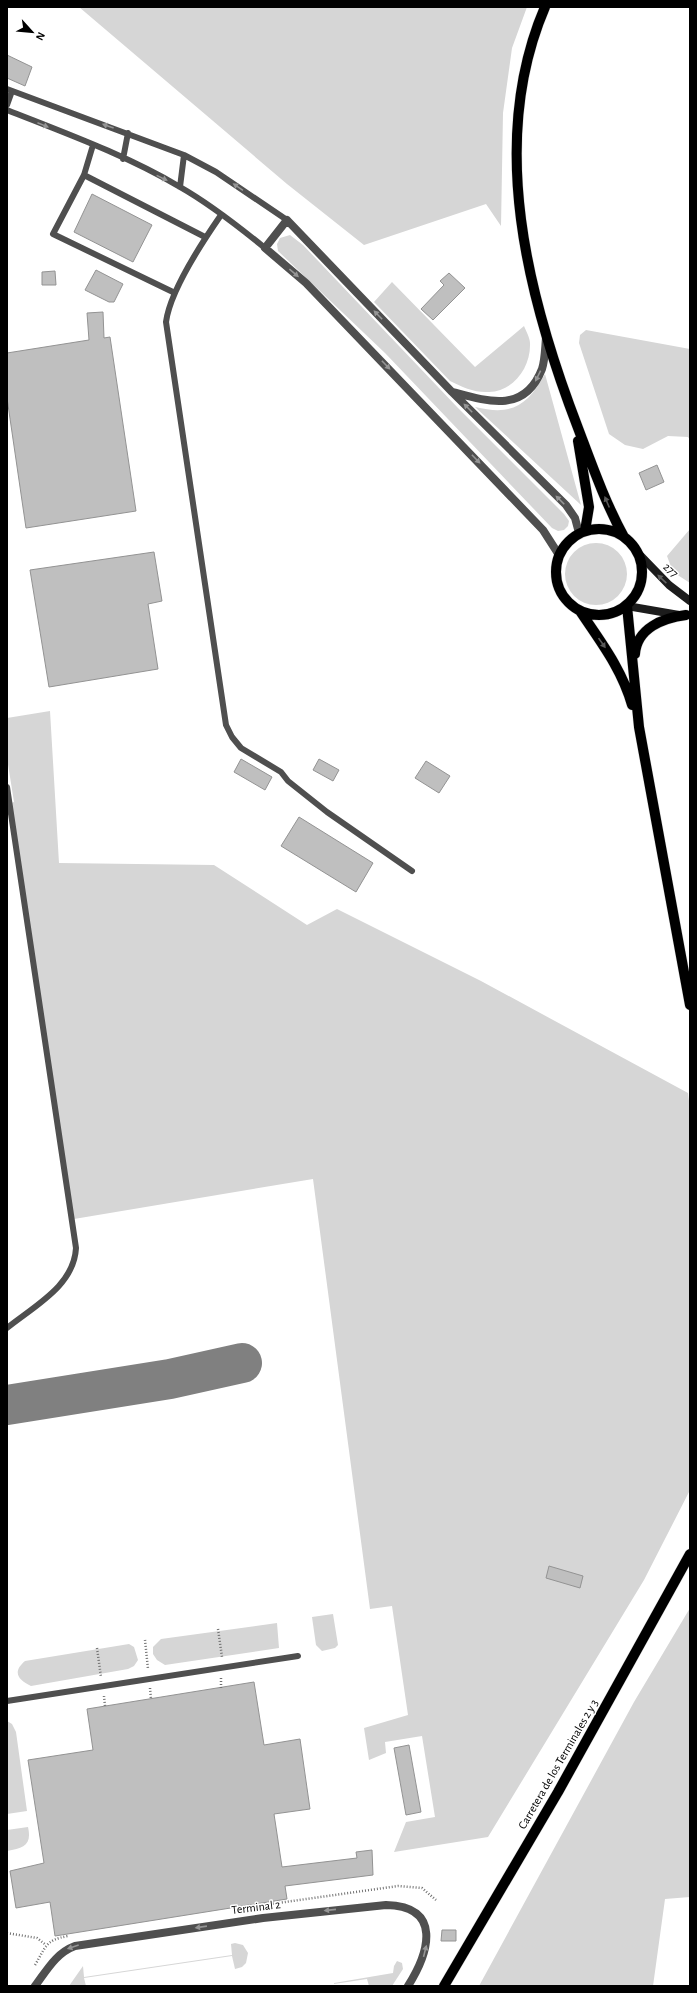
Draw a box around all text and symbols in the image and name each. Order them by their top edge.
north arrow [12,12,52,52]
text: N [34,30,47,42]
one-way arrow [38,122,50,128]
one-way arrow [102,123,114,129]
one-way arrow [156,175,167,181]
one-way arrow [233,183,243,191]
one-way arrow [289,269,300,278]
one-way arrow [373,310,383,320]
one-way arrow [381,360,391,370]
one-way arrow [535,370,541,381]
one-way arrow [463,403,473,413]
one-way arrow [471,454,480,464]
one-way arrow [555,495,565,505]
one-way arrow [603,495,609,507]
street label: 277 [661,560,681,580]
one-way arrow [657,575,667,584]
one-way arrow [598,638,606,649]
street label: Carretera de los Terminales 2 y 3 [516,1697,601,1831]
street label: Terminal 2 [231,1898,282,1916]
one-way arrow [324,1907,336,1914]
one-way arrow [195,1924,207,1930]
one-way arrow [67,1944,79,1950]
one-way arrow [422,1945,428,1957]

